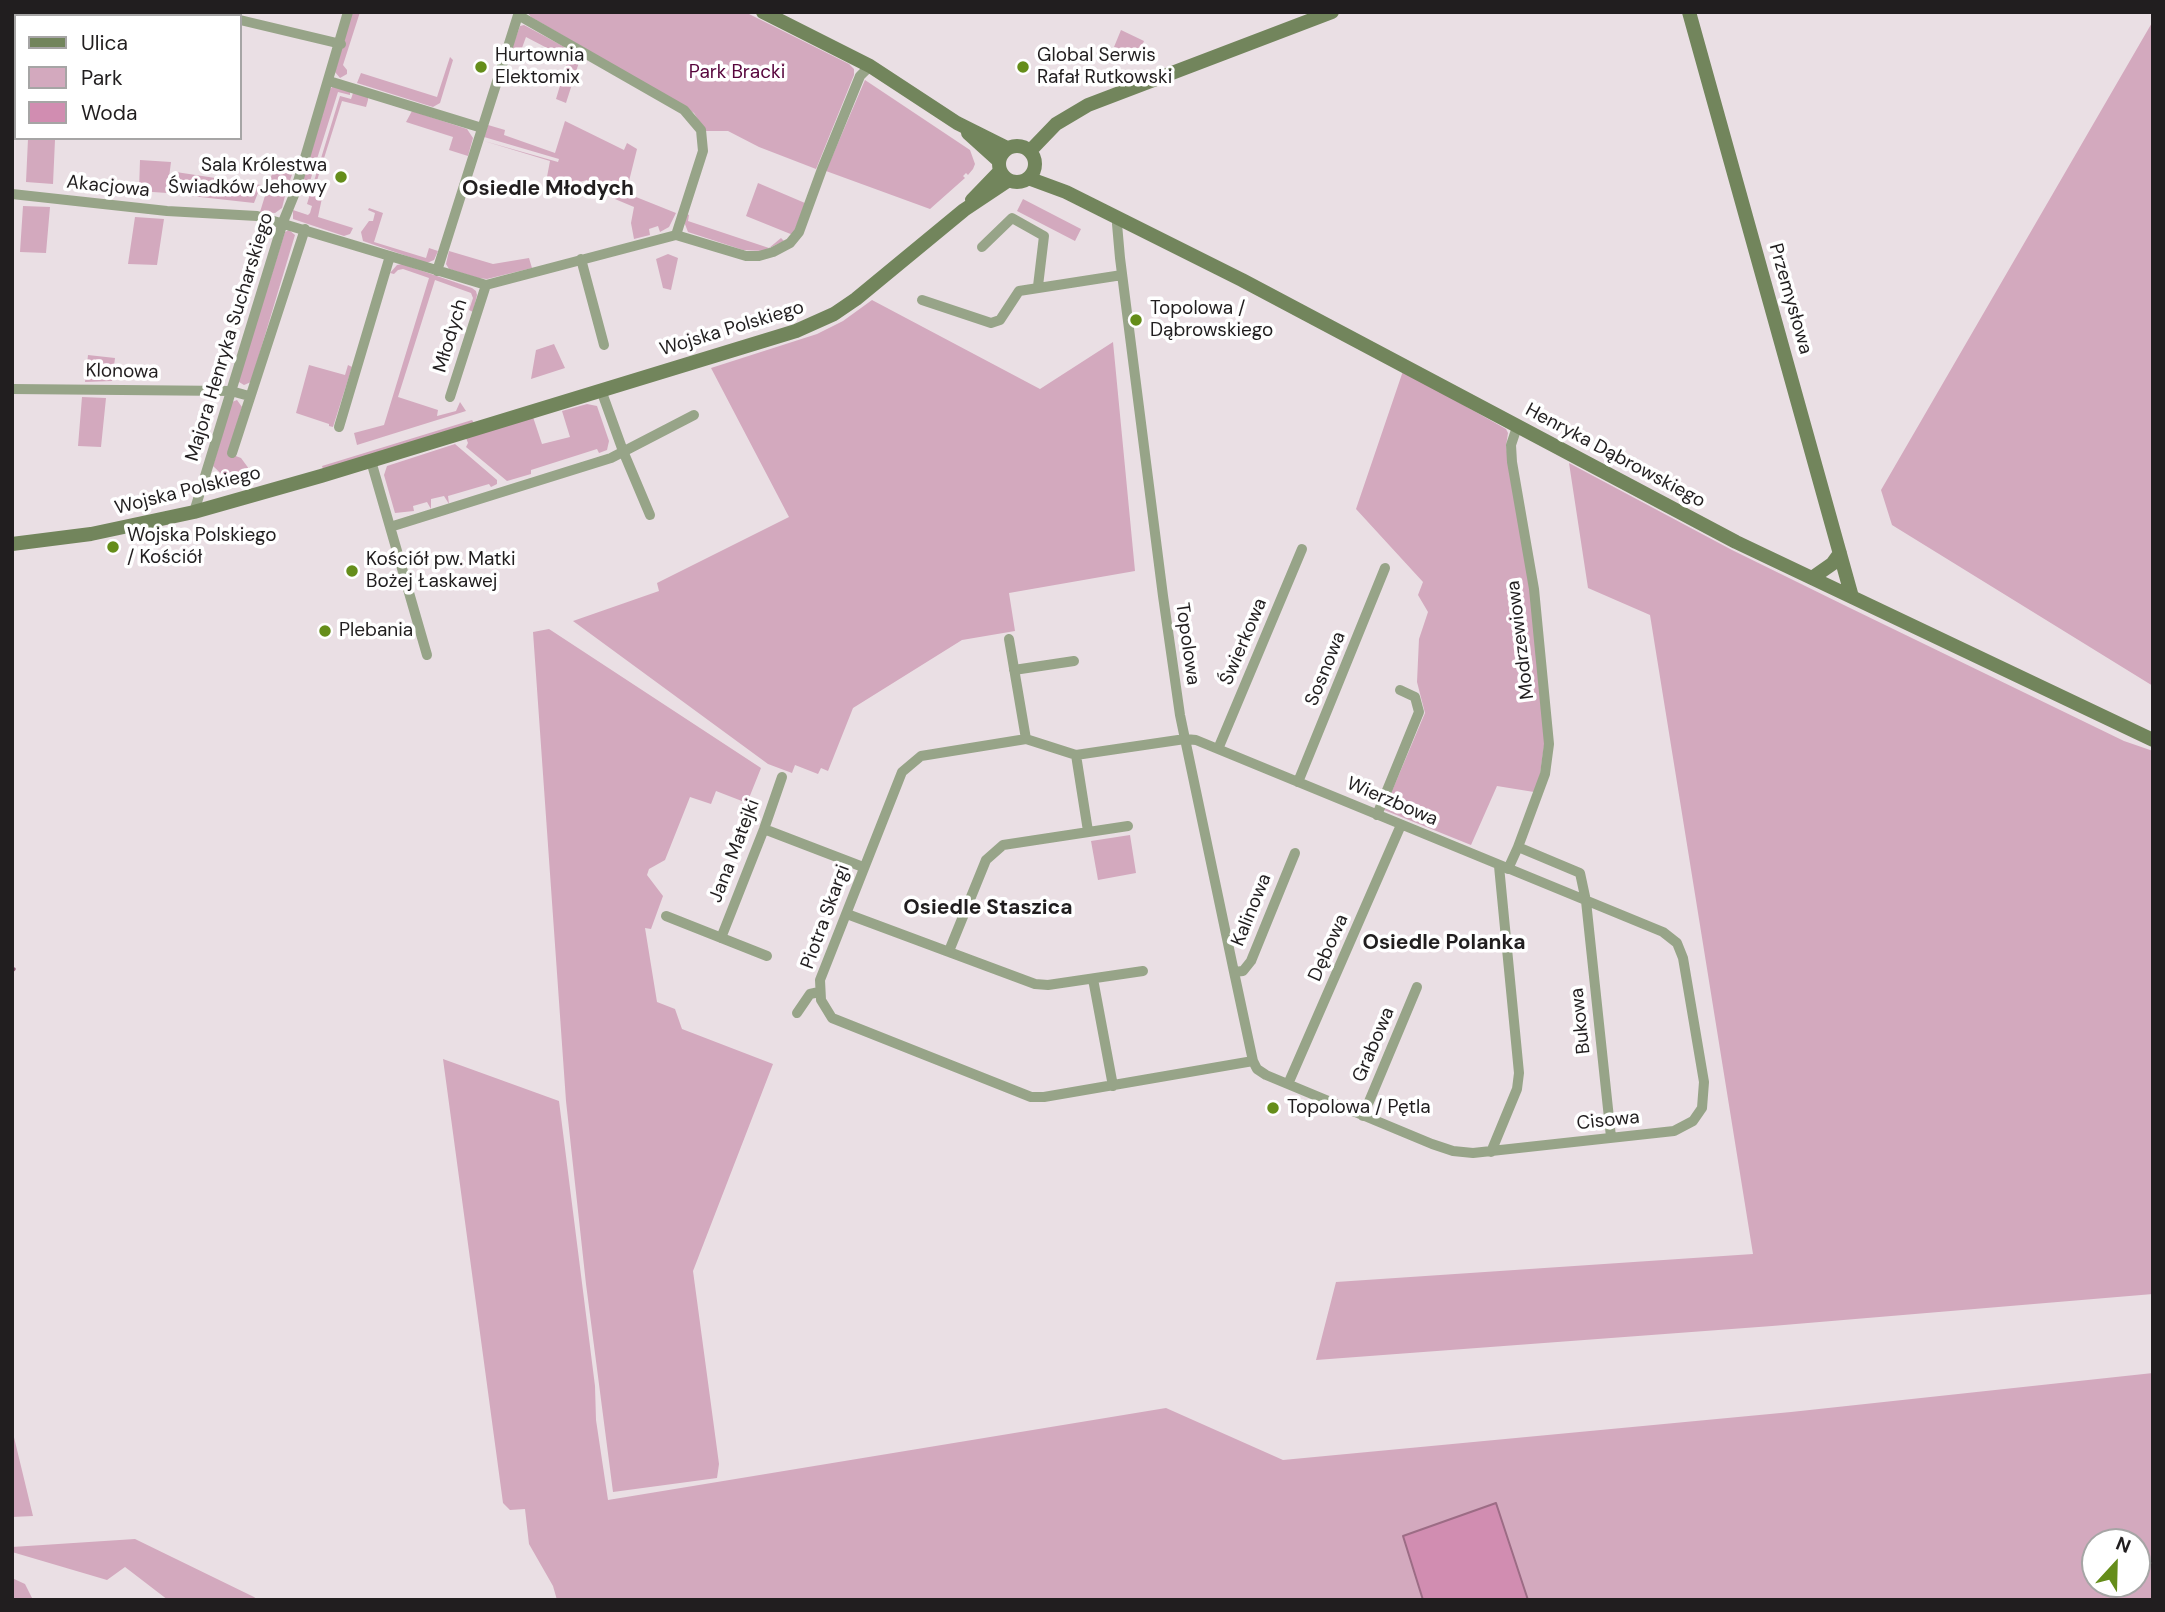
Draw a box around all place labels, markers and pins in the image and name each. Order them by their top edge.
place label: Hurtownia Elektomix [495,45,584,89]
place label: Global Serwis Rafał Rutkowski [1037,45,1172,89]
marker: Hurtownia Elektomix [473,59,489,75]
marker: Global Serwis Rafał Rutkowski [1015,59,1031,75]
place label: Sala Królestwa Świadków Jehowy [168,155,327,199]
marker: Sala Królestwa Świadków Jehowy [333,169,349,185]
place label: Topolowa / Dąbrowskiego [1150,298,1273,342]
marker: Topolowa / Dąbrowskiego [1128,312,1144,328]
place label: Wojska Polskiego / Kościół [127,525,277,569]
marker: Wojska Polskiego / Kościół [105,539,121,555]
place label: Kościół pw. Matki Bożej Łaskawej [366,549,516,593]
marker: Kościół pw. Matki Bożej Łaskawej [344,563,360,579]
place label: Plebania [339,620,413,642]
marker: Plebania [317,623,333,639]
place label: Topolowa / Pętla [1287,1097,1431,1119]
marker: Topolowa / Pętla [1265,1100,1281,1116]

